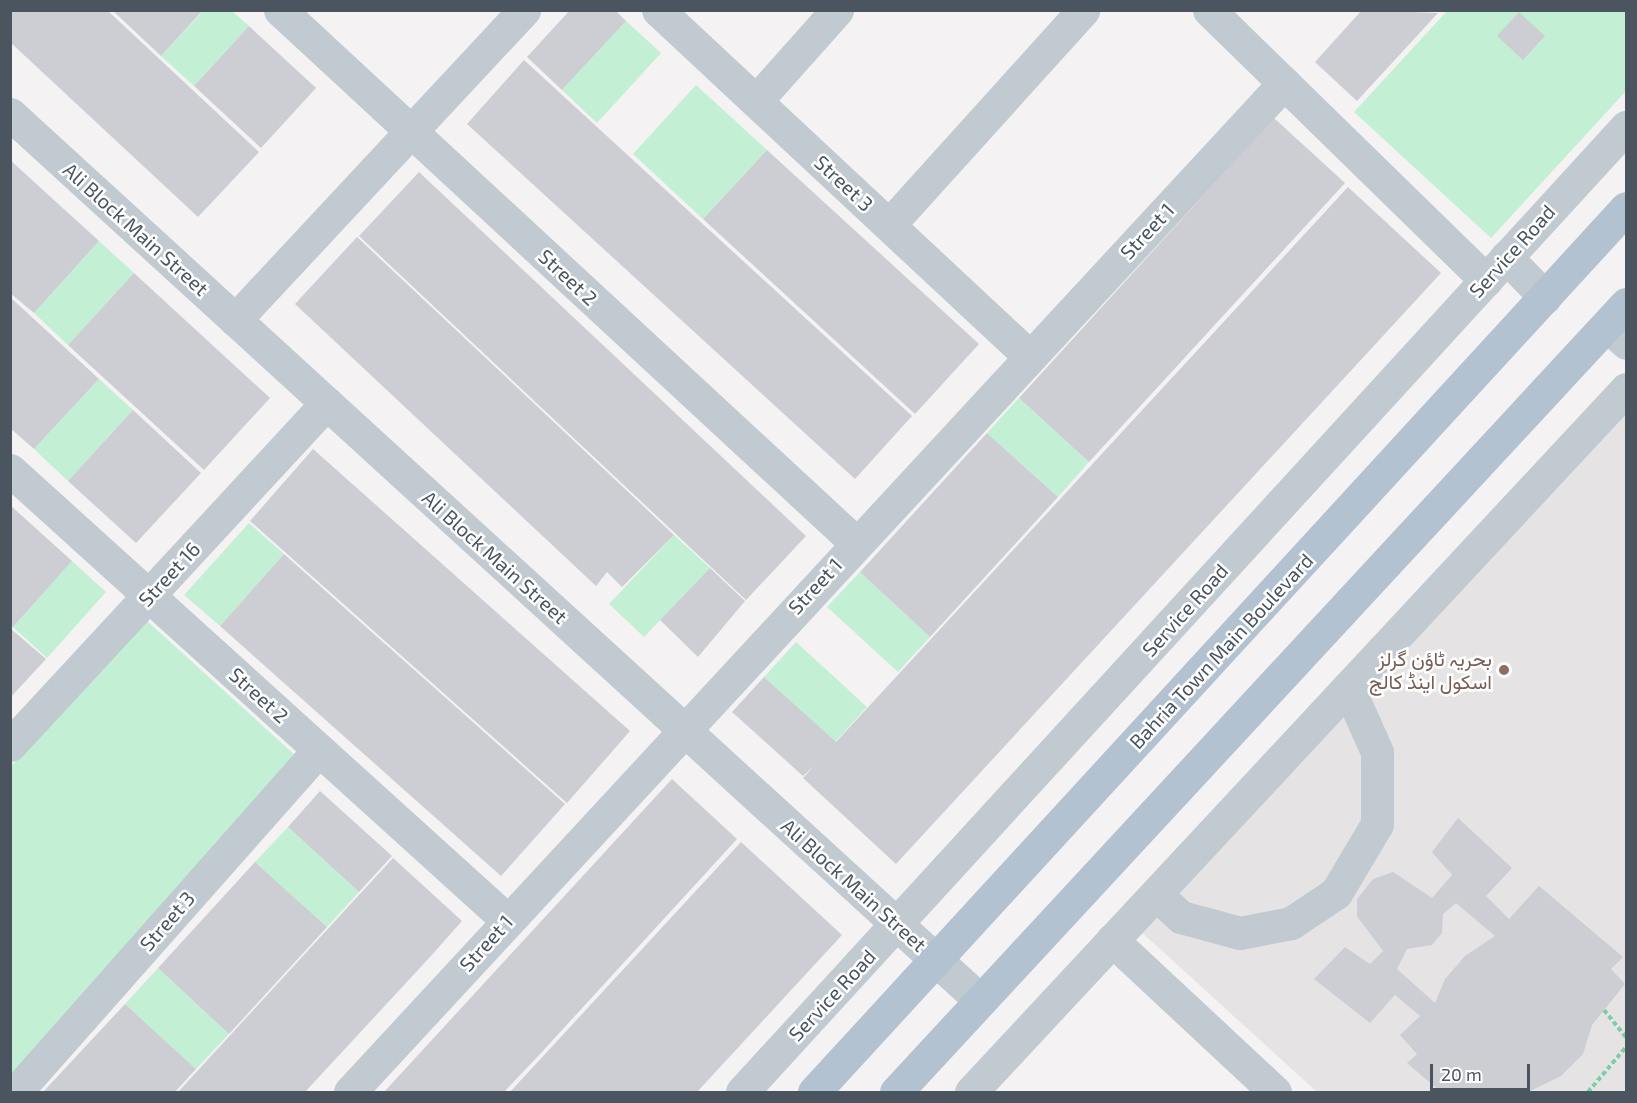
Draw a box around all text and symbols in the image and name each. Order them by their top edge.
street label: Street 3 [810,150,878,216]
street label: Ali Block Main Street [58,157,214,301]
street label: Street 1 [1115,198,1179,264]
street label: Service Road [1464,200,1560,302]
street label: Street 2 [534,244,602,310]
street label: Ali Block Main Street [417,485,573,629]
street label: Street 16 [133,537,205,611]
street label: Bahria Town Main Boulevard [1124,548,1318,754]
street label: Street 1 [783,553,847,619]
street label: Service Road [1137,559,1233,661]
place label: بحریہ ٹاؤن گرلز اسکول اینڈ کالج [1369,646,1492,693]
street label: Street 2 [224,662,294,728]
marker: بحریہ ٹاؤن گرلز اسکول اینڈ کالج [1497,663,1511,677]
street label: Ali Block Main Street [776,813,932,957]
street label: Street 3 [135,886,199,956]
street label: Street 1 [454,910,518,976]
street label: Service Road [784,944,880,1046]
scale bar [1433,1052,1534,1090]
text: 20 m [1441,1063,1482,1085]

